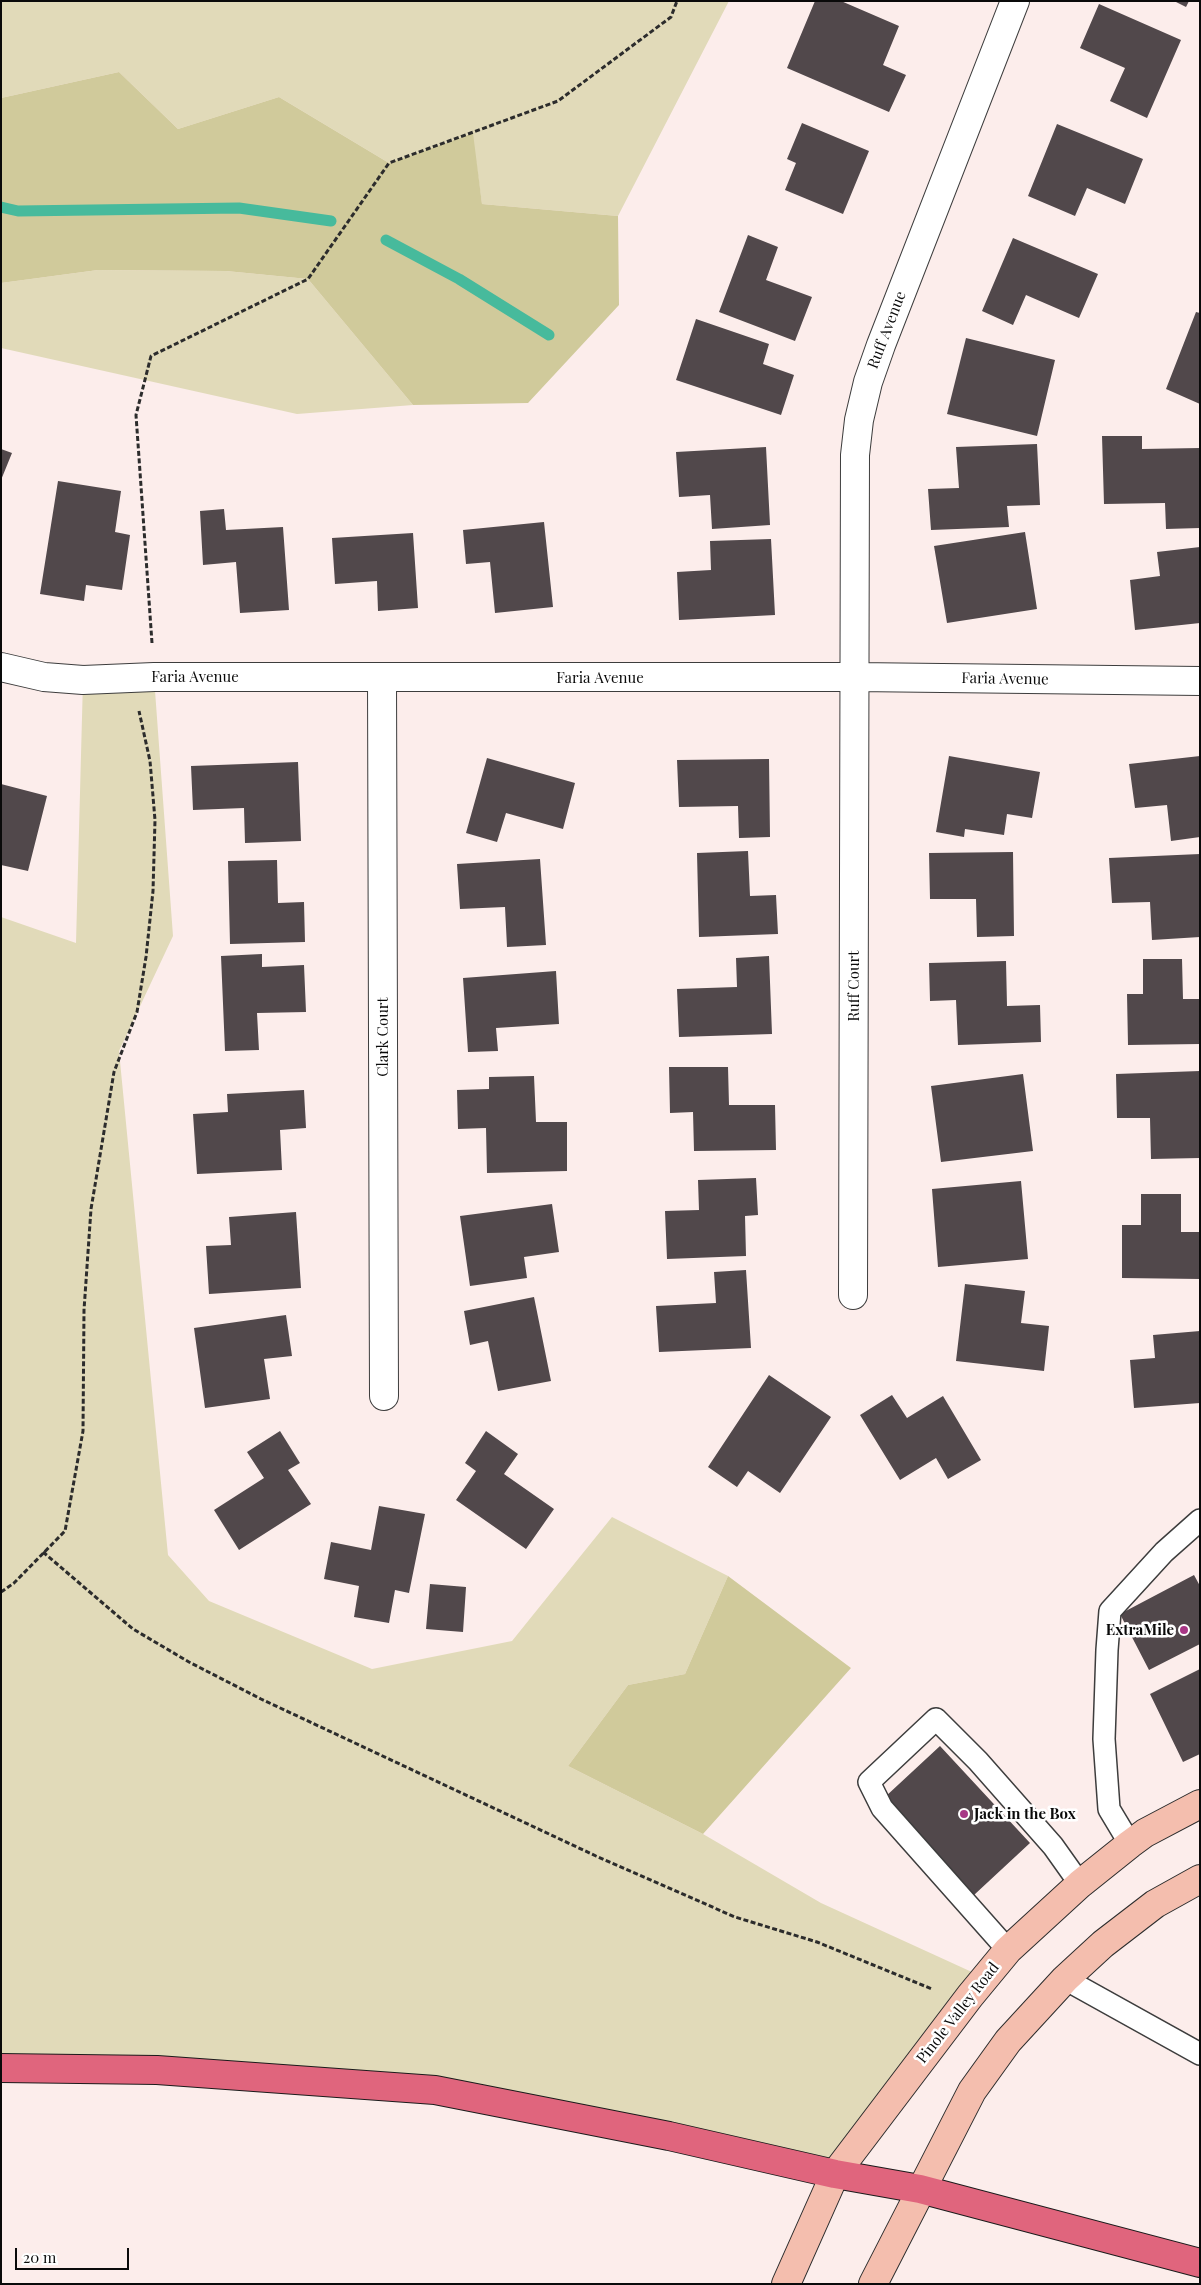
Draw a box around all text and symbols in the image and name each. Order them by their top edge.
street label: Ruff Avenue [864,289,910,371]
street label: Faria Avenue [151,668,239,686]
street label: Faria Avenue [556,669,644,687]
street label: Faria Avenue [961,669,1049,689]
street label: Ruff Court [845,950,863,1022]
street label: Clark Court [374,997,392,1077]
place label: ExtraMile [1106,1621,1174,1639]
marker: ExtraMile [1178,1624,1190,1636]
place label: Jack in the Box [974,1805,1076,1823]
marker: Jack in the Box [958,1808,970,1820]
street label: Pinole Valley Road [913,1959,1003,2067]
scale bar [18,2238,131,2270]
text: 20 m [23,2247,56,2267]

